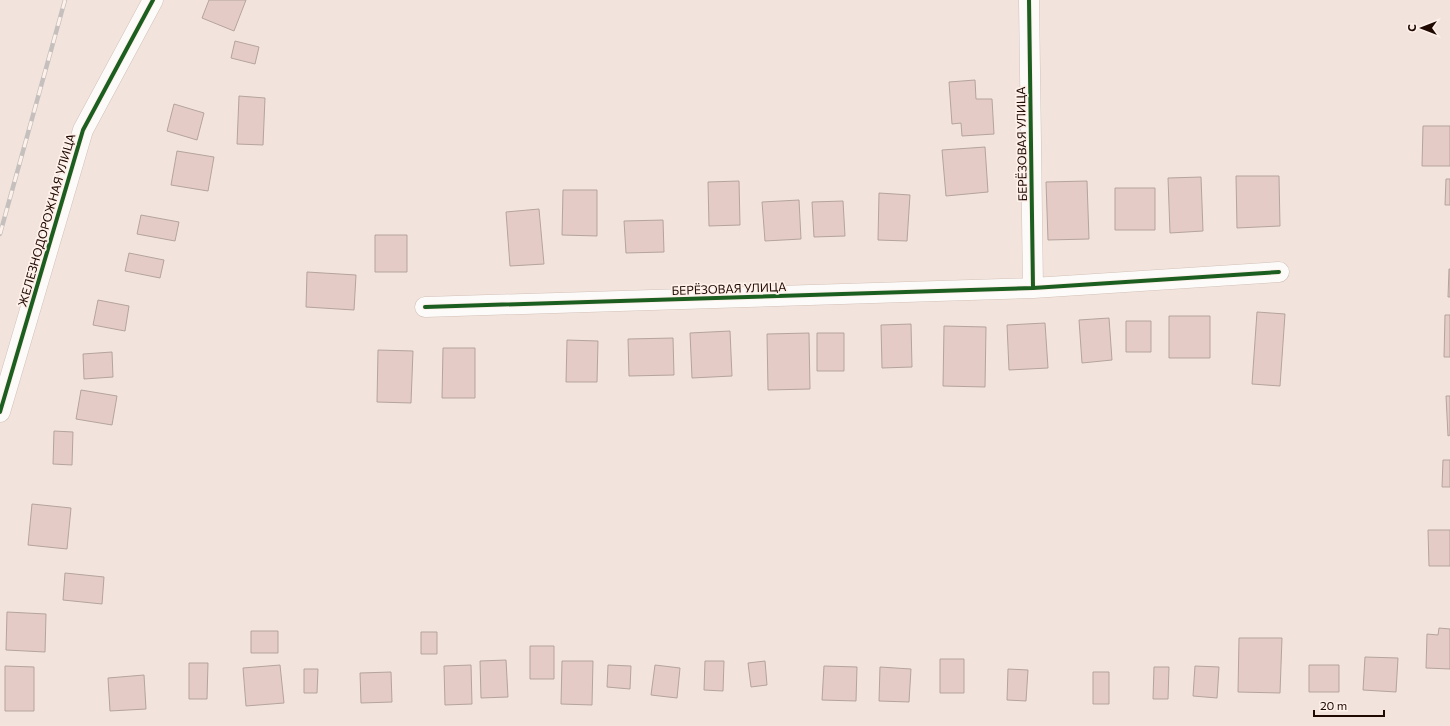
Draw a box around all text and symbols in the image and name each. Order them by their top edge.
north arrow [1402,8,1442,48]
text: С [1405,24,1418,32]
street label: БЕРЁЗОВАЯ УЛИЦА [1013,86,1029,202]
street label: ЖЕЛЕЗНОДОРОЖНАЯ УЛИЦА [14,132,78,308]
street label: БЕРЁЗОВАЯ УЛИЦА [671,279,787,297]
scale bar [1314,692,1384,718]
text: 20 m [1320,698,1347,712]

